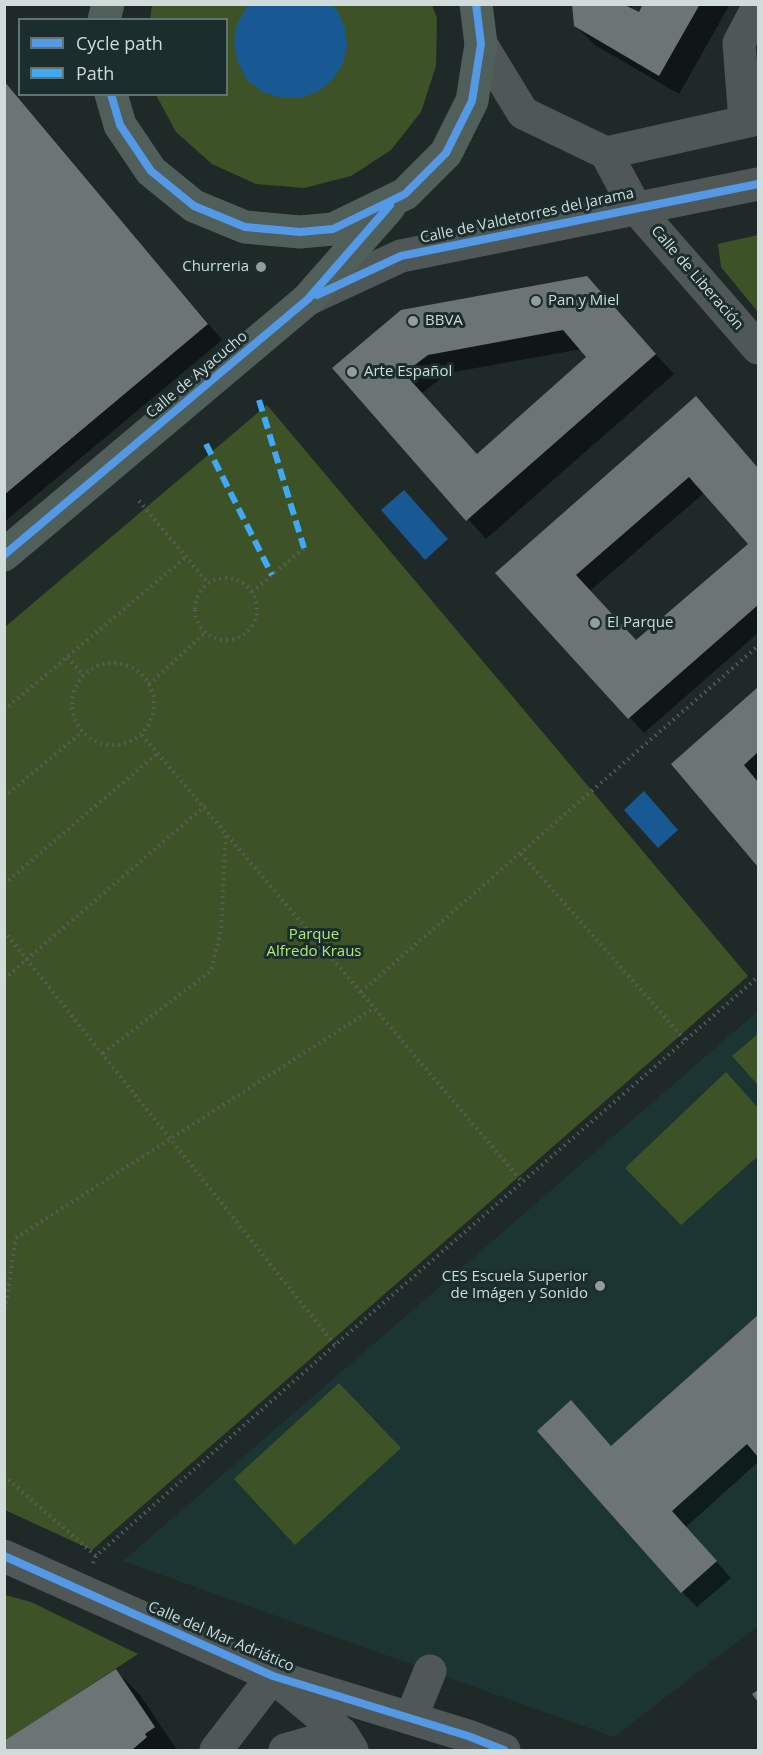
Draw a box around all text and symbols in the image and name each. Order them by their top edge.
legend [18,18,228,96]
text: Cycle path [76,31,163,55]
text: Path [76,61,114,85]
street label: Calle de Valdetorres del Jarama [418,185,636,247]
street label: Calle de Liberación [647,222,747,334]
place label: Churreria [182,258,249,276]
marker: Churreria [254,260,268,274]
place label: Pan y Miel [548,292,619,310]
marker: Pan y Miel [529,294,543,308]
place label: BBVA [425,312,463,330]
marker: BBVA [406,314,420,328]
street label: Calle de Ayacucho [143,328,251,422]
place label: Arte Español [364,363,452,381]
marker: Arte Español [345,365,359,379]
place label: El Parque [607,614,673,632]
marker: El Parque [588,616,602,630]
park label: Parque Alfredo Kraus [267,926,361,961]
place label: CES Escuela Superior de Imágen y Sonido [442,1268,588,1303]
marker: CES Escuela Superior de Imágen y Sonido [593,1279,607,1293]
street label: Calle del Mar Adriático [145,1598,297,1676]

